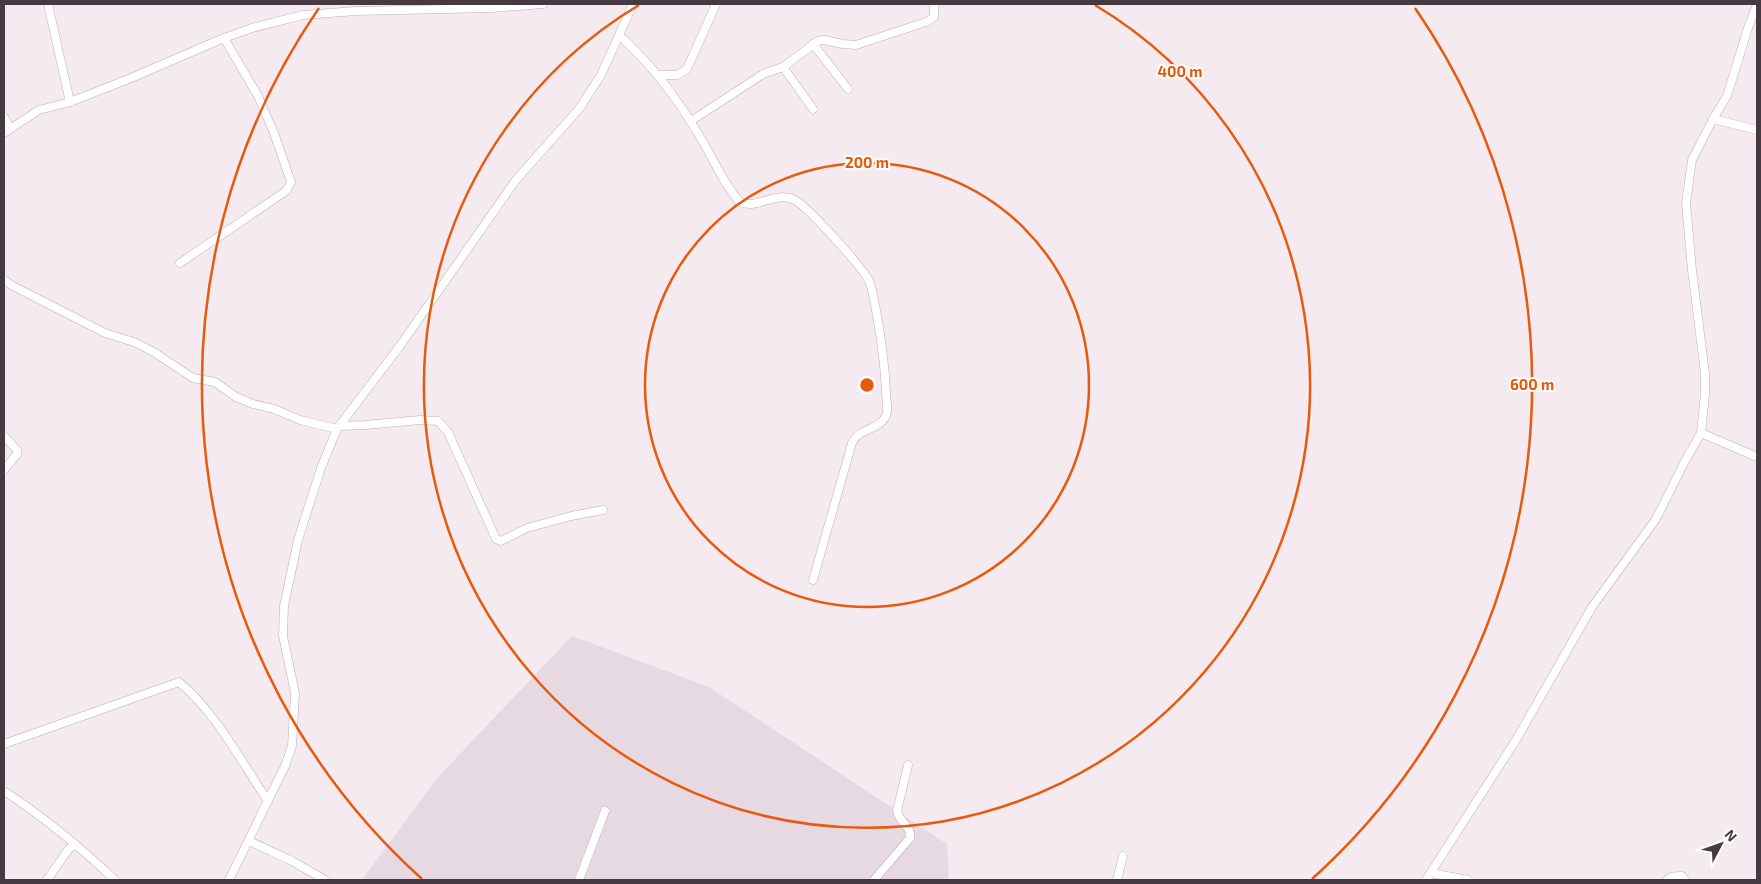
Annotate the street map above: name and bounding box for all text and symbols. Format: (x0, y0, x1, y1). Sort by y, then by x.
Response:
text: 400 m (1158, 62, 1202, 80)
text: 200 m (845, 153, 889, 171)
text: 600 m (1510, 375, 1554, 393)
centre of rings (858, 376, 876, 394)
north arrow (1696, 819, 1746, 869)
text: N (1721, 826, 1741, 845)

